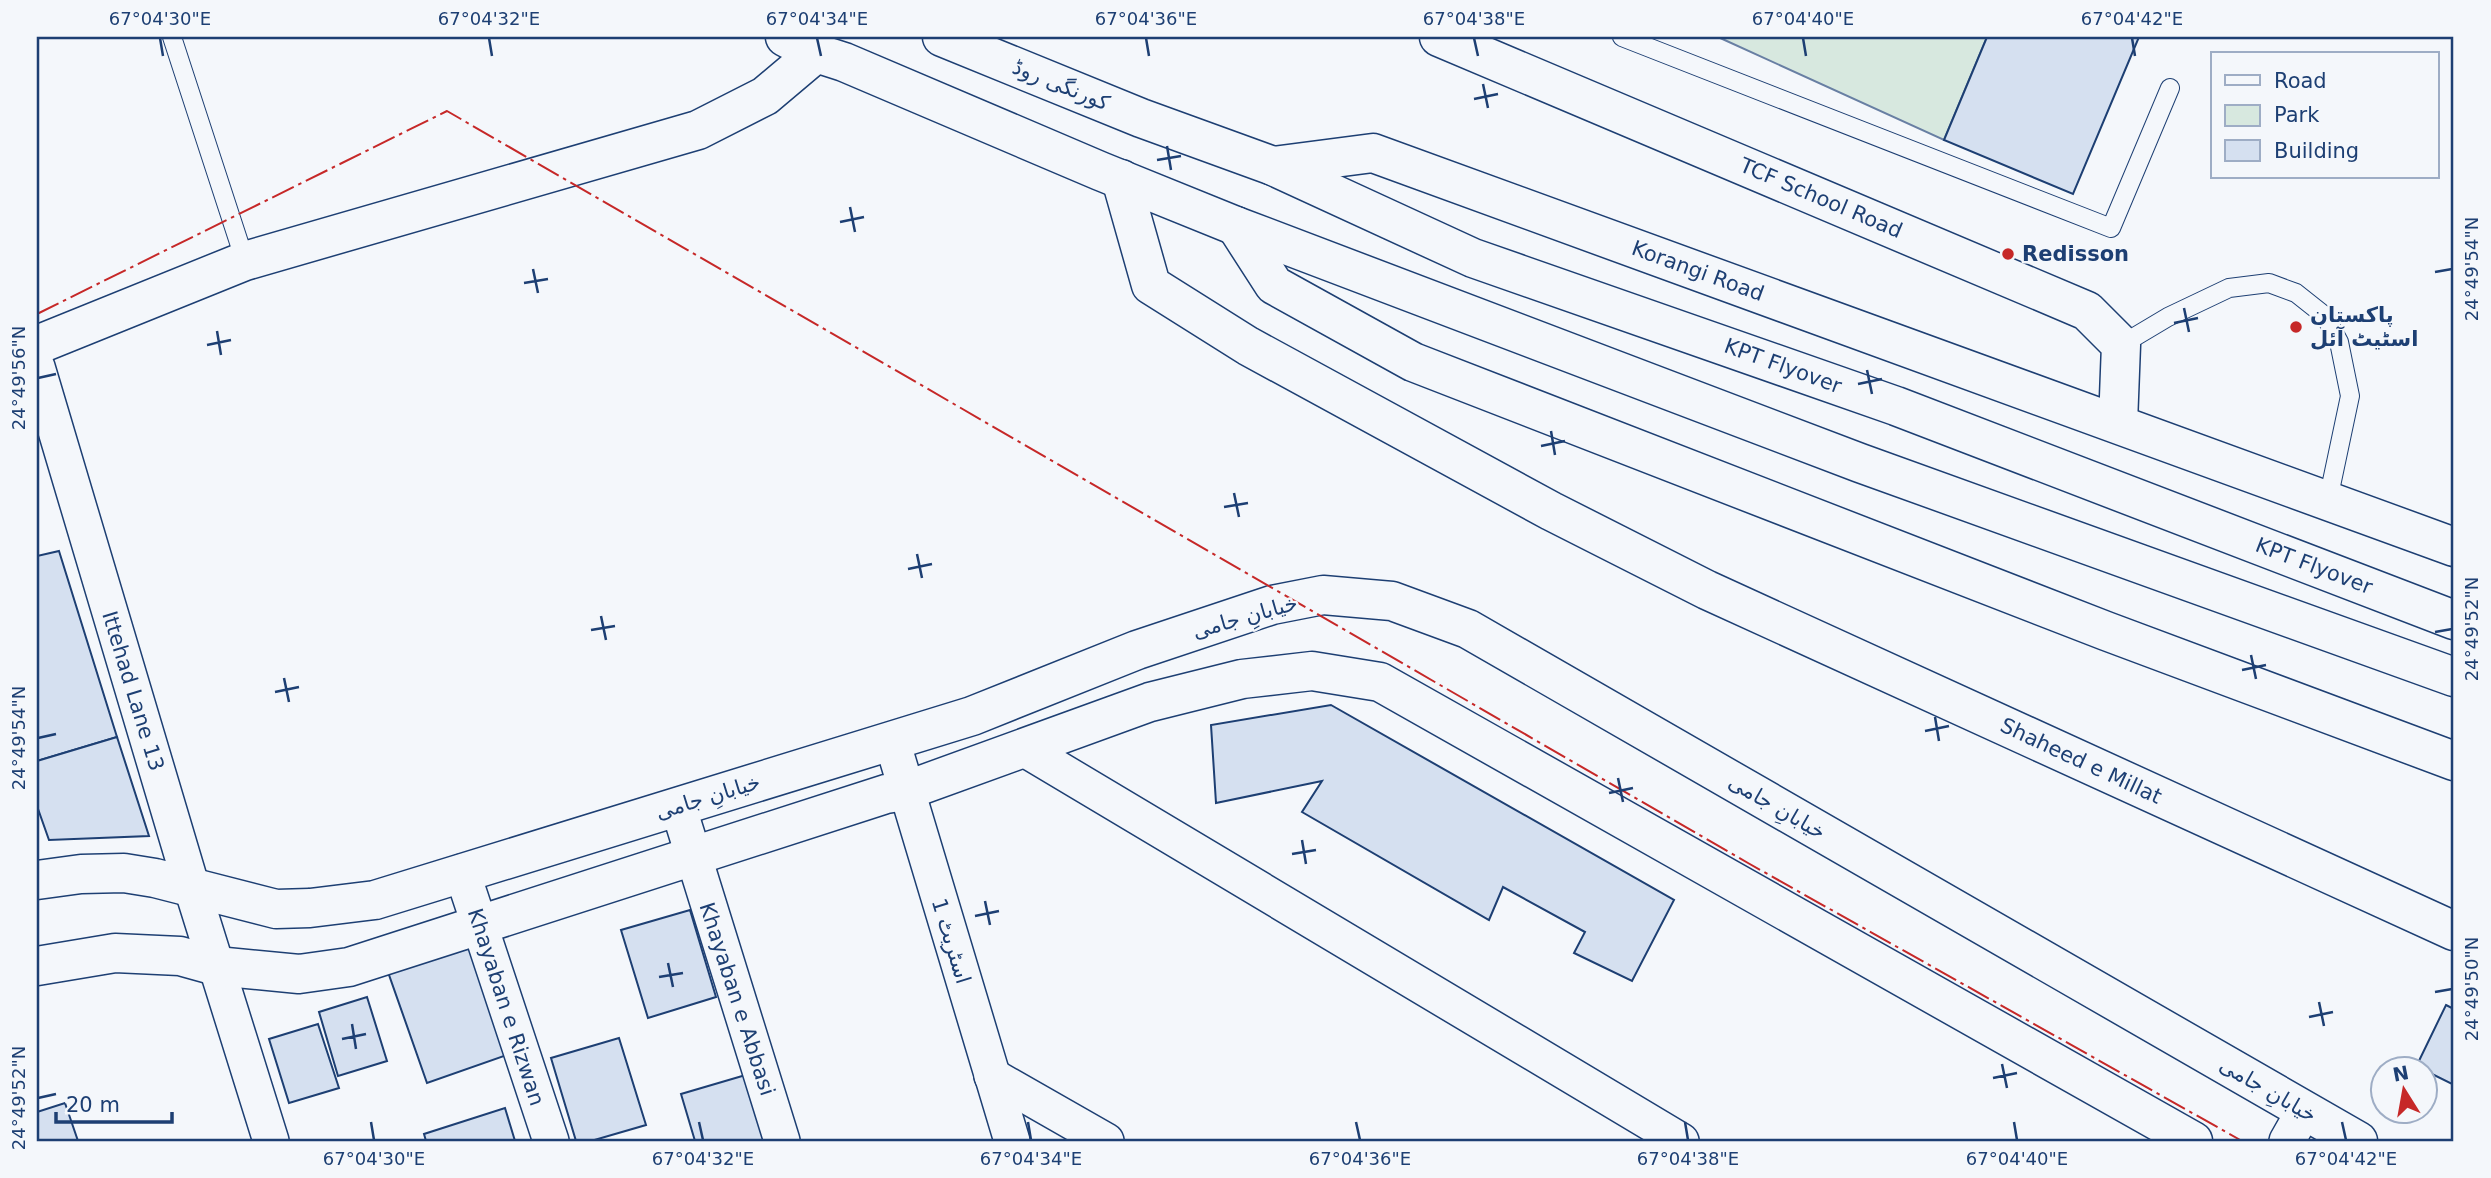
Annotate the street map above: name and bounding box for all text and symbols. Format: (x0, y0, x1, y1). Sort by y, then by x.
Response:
text: 67°04'30"E (109, 8, 211, 29)
text: 67°04'32"E (438, 8, 540, 29)
text: 67°04'34"E (766, 8, 868, 29)
text: 67°04'36"E (1095, 8, 1197, 29)
text: 67°04'38"E (1423, 8, 1525, 29)
text: 67°04'40"E (1752, 8, 1854, 29)
text: 67°04'42"E (2081, 8, 2183, 29)
legend (2211, 52, 2438, 178)
street label: کورنگی روڈ (1009, 55, 1113, 115)
text: Road (2274, 69, 2327, 93)
text: Park (2274, 103, 2320, 127)
text: Building (2274, 139, 2359, 163)
street label: TCF School Road (1735, 153, 1906, 243)
text: 24°49'54"N (2461, 217, 2482, 321)
street label: Korangi Road (1629, 236, 1767, 306)
place label: Redisson (2022, 242, 2129, 266)
marker: Redisson (2000, 246, 2016, 262)
place label: پاکستان اسٹیٹ آئل (2310, 303, 2418, 351)
marker: پاکستان اسٹیٹ آئل (2288, 319, 2304, 335)
text: 24°49'56"N (8, 326, 29, 430)
street label: KPT Flyover (1721, 334, 1845, 398)
street label: KPT Flyover (2252, 533, 2376, 599)
text: 24°49'52"N (2461, 577, 2482, 681)
street label: خیابانِ جامی (1190, 591, 1301, 646)
street label: Ittehad Lane 13 (97, 608, 169, 774)
text: 24°49'54"N (8, 686, 29, 790)
street label: Shaheed e Millat (1997, 713, 2165, 809)
street label: خیابانِ جامی (653, 770, 764, 827)
street label: خیابانِ جامی (1723, 770, 1830, 847)
street label: اسٹریٹ 1 (927, 895, 975, 987)
street label: Khayaban e Abbasi (694, 899, 780, 1099)
street label: Khayaban e Rizwan (463, 905, 549, 1109)
text: 24°49'50"N (2461, 937, 2482, 1041)
text: 24°49'52"N (8, 1046, 29, 1150)
street label: خیابانِ جامی (2214, 1053, 2321, 1130)
north arrow (2368, 1056, 2438, 1126)
text: N (2391, 1061, 2411, 1086)
scale bar (56, 1080, 172, 1124)
text: 20 m (66, 1093, 120, 1117)
text: 67°04'30"E (323, 1148, 425, 1169)
text: 67°04'32"E (652, 1148, 754, 1169)
text: 67°04'34"E (980, 1148, 1082, 1169)
text: 67°04'36"E (1309, 1148, 1411, 1169)
text: 67°04'38"E (1637, 1148, 1739, 1169)
text: 67°04'40"E (1966, 1148, 2068, 1169)
text: 67°04'42"E (2295, 1148, 2397, 1169)

